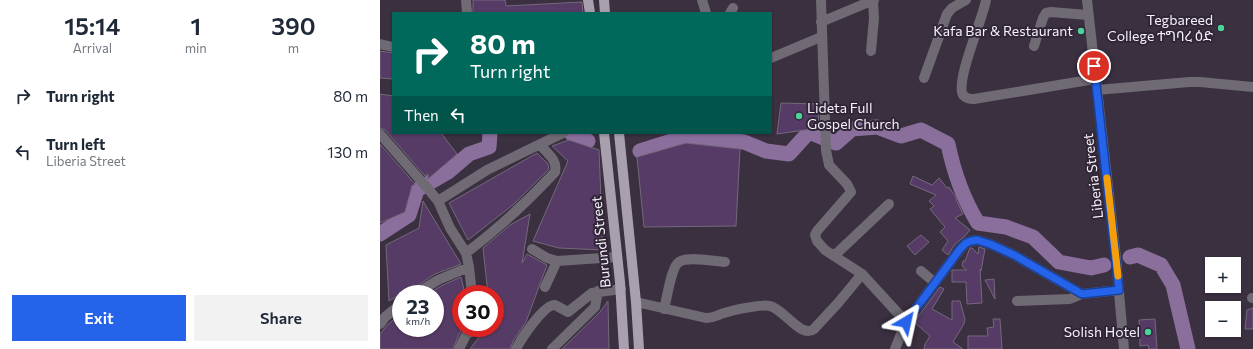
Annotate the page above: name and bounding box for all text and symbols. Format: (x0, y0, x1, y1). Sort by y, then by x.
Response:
text: 15:14 (64, 11, 120, 40)
text: 1 (190, 11, 201, 40)
text: 390 (271, 11, 316, 40)
place label: Tegbareed College ተግባረ ዕድ (1107, 11, 1213, 44)
place label: Kafa Bar & Restaurant (933, 22, 1073, 39)
marker: Tegbareed College ተግባረ ዕድ (1216, 23, 1226, 33)
text: 80 m (470, 26, 536, 60)
marker: Kafa Bar & Restaurant (1076, 26, 1086, 36)
icon: right (404, 28, 456, 80)
text: Arrival (73, 40, 112, 56)
text: min (185, 40, 207, 56)
text: m (288, 40, 299, 56)
pin (1077, 49, 1111, 83)
icon: arrive (1083, 55, 1105, 77)
text: Turn right (470, 60, 550, 82)
icon: right (12, 85, 34, 107)
text: Turn right (46, 87, 115, 105)
text: 80 m (333, 87, 368, 105)
place label: Lideta Full Gospel Church (807, 99, 900, 132)
icon: left (447, 104, 469, 126)
text: Then (404, 106, 439, 124)
marker: Lideta Full Gospel Church (794, 111, 804, 121)
street label: Liberia Street (1079, 132, 1106, 220)
text: Turn left (46, 135, 105, 153)
icon: left (12, 141, 34, 163)
text: 130 m (327, 143, 368, 161)
text: Liberia Street (46, 153, 126, 169)
street label: Burundi Street (587, 195, 614, 289)
map controls (1205, 257, 1241, 337)
button: + (1205, 257, 1241, 293)
speed limit sign: 30 (452, 285, 504, 337)
text: 23 (406, 294, 430, 318)
button: Exit (12, 295, 186, 341)
button: Share (194, 295, 368, 341)
position arrow (885, 301, 927, 343)
button: − (1205, 301, 1241, 337)
text: km/h (406, 315, 430, 327)
place label: Solish Hotel (1064, 323, 1140, 340)
marker: Solish Hotel (1143, 327, 1153, 337)

